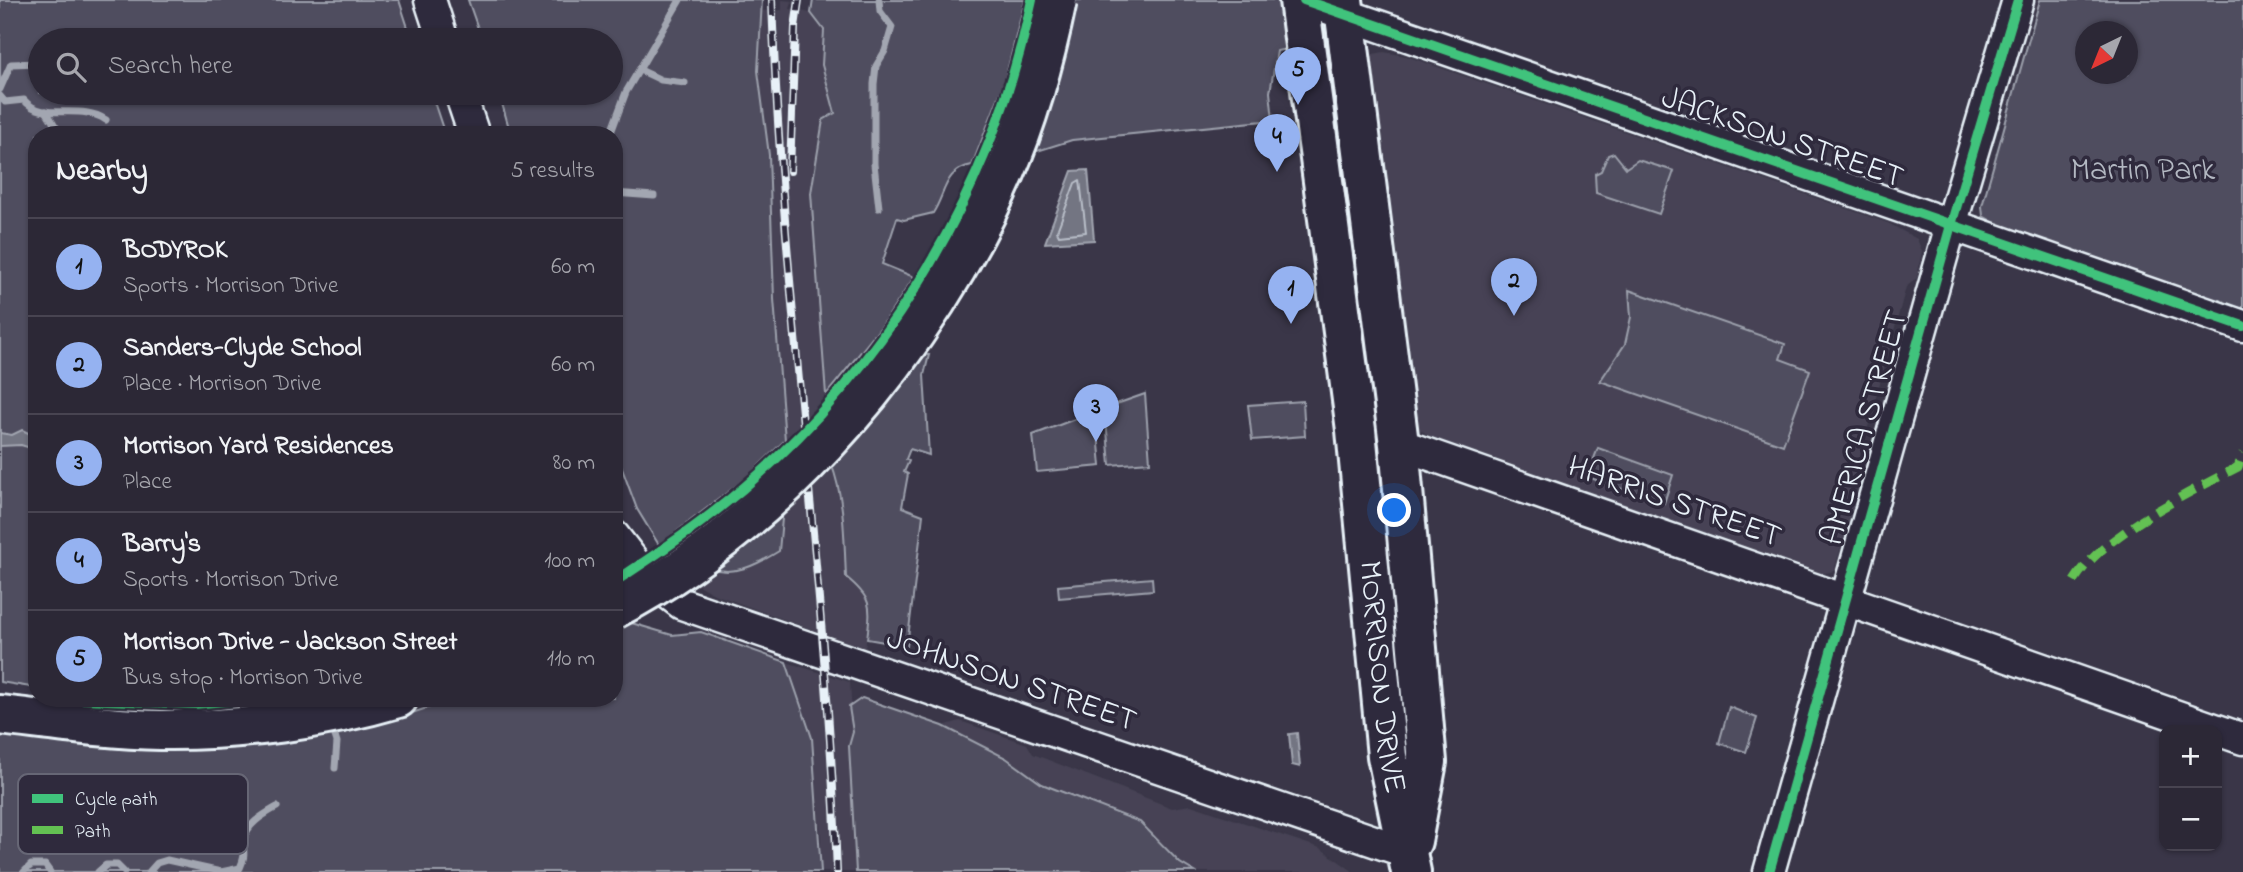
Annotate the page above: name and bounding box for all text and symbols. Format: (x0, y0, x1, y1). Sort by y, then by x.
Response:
north arrow (2075, 21, 2138, 84)
search box (28, 28, 623, 105)
pin: 5 (1275, 47, 1321, 105)
icon: search (52, 48, 90, 86)
text: Search here (108, 48, 233, 86)
street label: JACKSON STREET (1655, 76, 1909, 202)
pin: 4 (1254, 114, 1300, 172)
park label: Martin Park (2071, 148, 2216, 195)
text: Nearby (56, 150, 148, 194)
text: 5 results (511, 155, 595, 188)
text: BODYROK (123, 232, 227, 270)
text: 1 (75, 251, 83, 284)
text: 60 m (551, 251, 595, 284)
pin: 2 (1491, 258, 1537, 316)
pin: 1 (1268, 266, 1314, 324)
text: Sports · Morrison Drive (123, 270, 338, 303)
street label: AMERICA STREET (1810, 305, 1922, 551)
text: Sanders-Clyde School (123, 330, 362, 368)
text: 2 (73, 349, 85, 382)
text: 60 m (551, 349, 595, 382)
text: Place · Morrison Drive (123, 368, 321, 401)
pin: 3 (1073, 384, 1119, 442)
text: Morrison Yard Residences (123, 428, 394, 466)
street label: HARRIS STREET (1561, 444, 1787, 562)
text: 3 (74, 447, 84, 480)
text: 80 m (553, 447, 595, 480)
text: Place (123, 466, 172, 499)
your location (1377, 493, 1411, 527)
text: Barry's (123, 526, 201, 564)
text: 4 (74, 545, 84, 578)
text: 100 m (544, 545, 595, 578)
street label: MORRISON DRIVE (1345, 558, 1418, 798)
text: Sports · Morrison Drive (123, 564, 338, 597)
street label: JOHNSON STREET (880, 616, 1142, 746)
text: Morrison Drive - Jackson Street (123, 624, 457, 662)
text: 5 (72, 643, 86, 676)
text: 110 m (547, 643, 595, 676)
text: Bus stop · Morrison Drive (123, 662, 362, 695)
map controls (2159, 725, 2222, 851)
button: + (2159, 725, 2222, 788)
legend (18, 774, 248, 854)
text: Cycle path (75, 787, 157, 815)
button: − (2159, 788, 2222, 851)
text: Path (75, 819, 111, 846)

